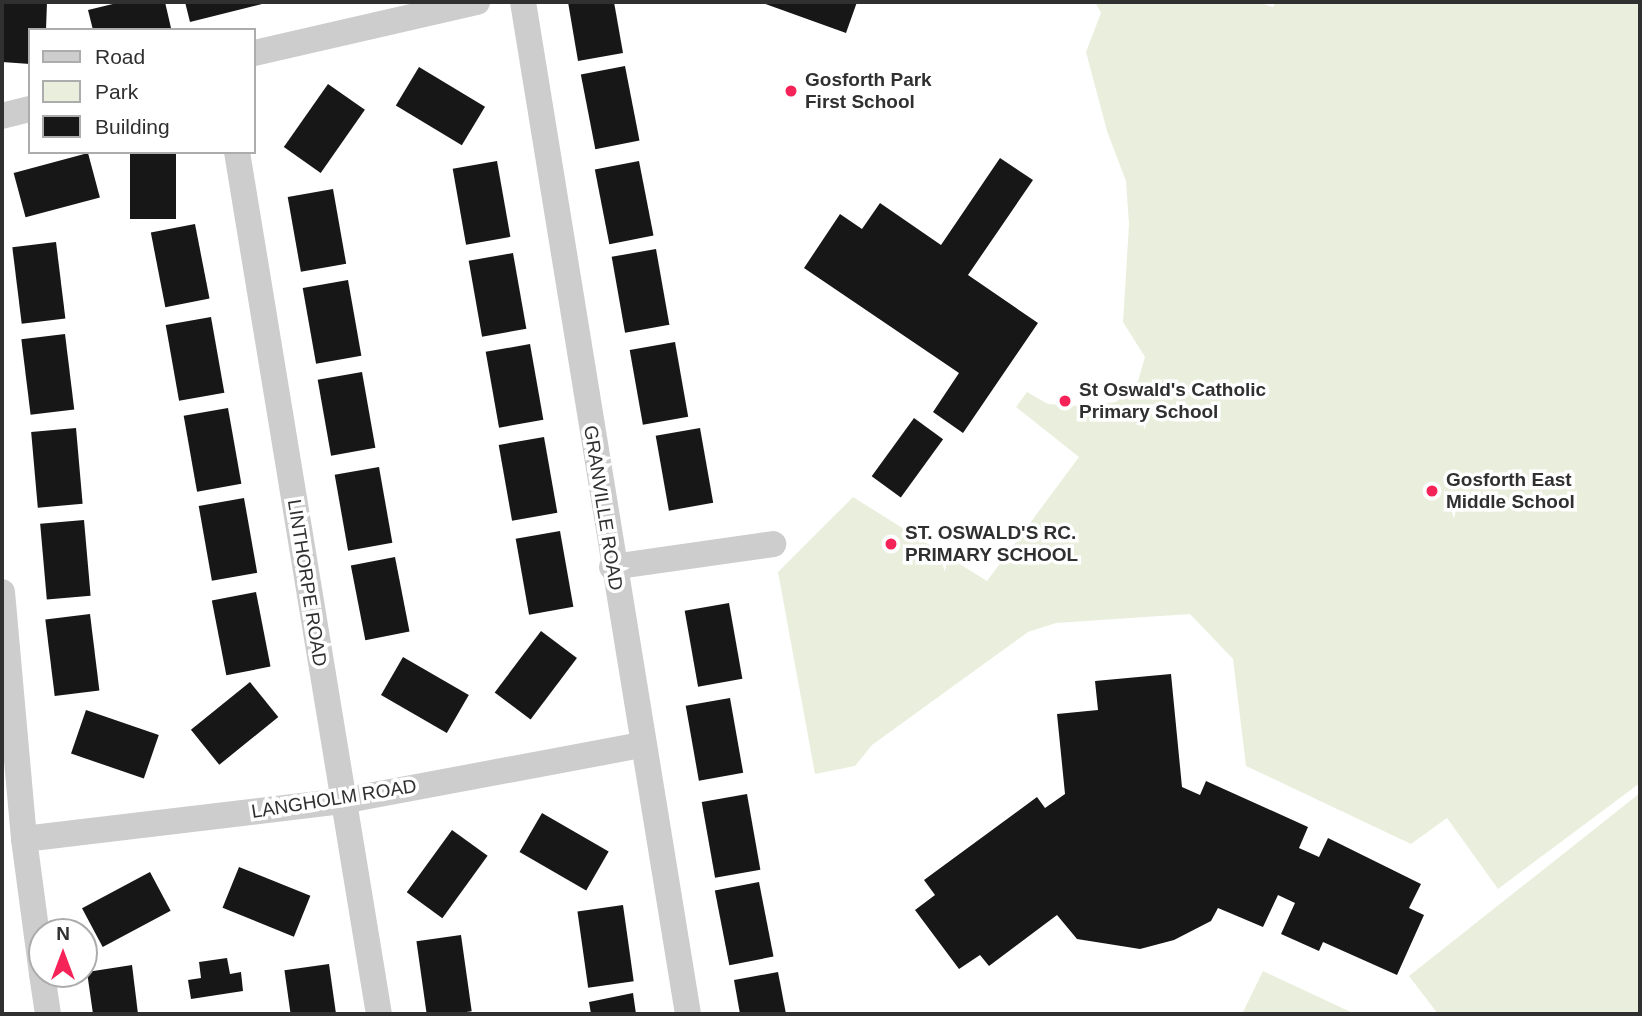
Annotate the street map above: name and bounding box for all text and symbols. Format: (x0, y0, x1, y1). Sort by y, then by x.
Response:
legend (28, 28, 256, 154)
text: Road (95, 45, 145, 68)
place label: Gosforth Park First School (805, 69, 932, 113)
text: Park (95, 80, 138, 103)
marker: Gosforth Park First School (783, 83, 799, 99)
text: Building (95, 115, 170, 138)
place label: St Oswald's Catholic Primary School (1079, 379, 1266, 423)
marker: St Oswald's Catholic Primary School (1057, 393, 1073, 409)
street label: GRANVILLE ROAD (579, 424, 627, 592)
place label: Gosforth East Middle School (1446, 469, 1575, 513)
marker: Gosforth East Middle School (1424, 483, 1440, 499)
street label: LINTHORPE ROAD (283, 498, 331, 668)
place label: ST. OSWALD'S RC. PRIMARY SCHOOL (905, 522, 1078, 566)
marker: ST. OSWALD'S RC. PRIMARY SCHOOL (883, 536, 899, 552)
street label: LANGHOLM ROAD (250, 775, 418, 823)
north arrow (28, 918, 98, 988)
text: N (56, 923, 70, 944)

